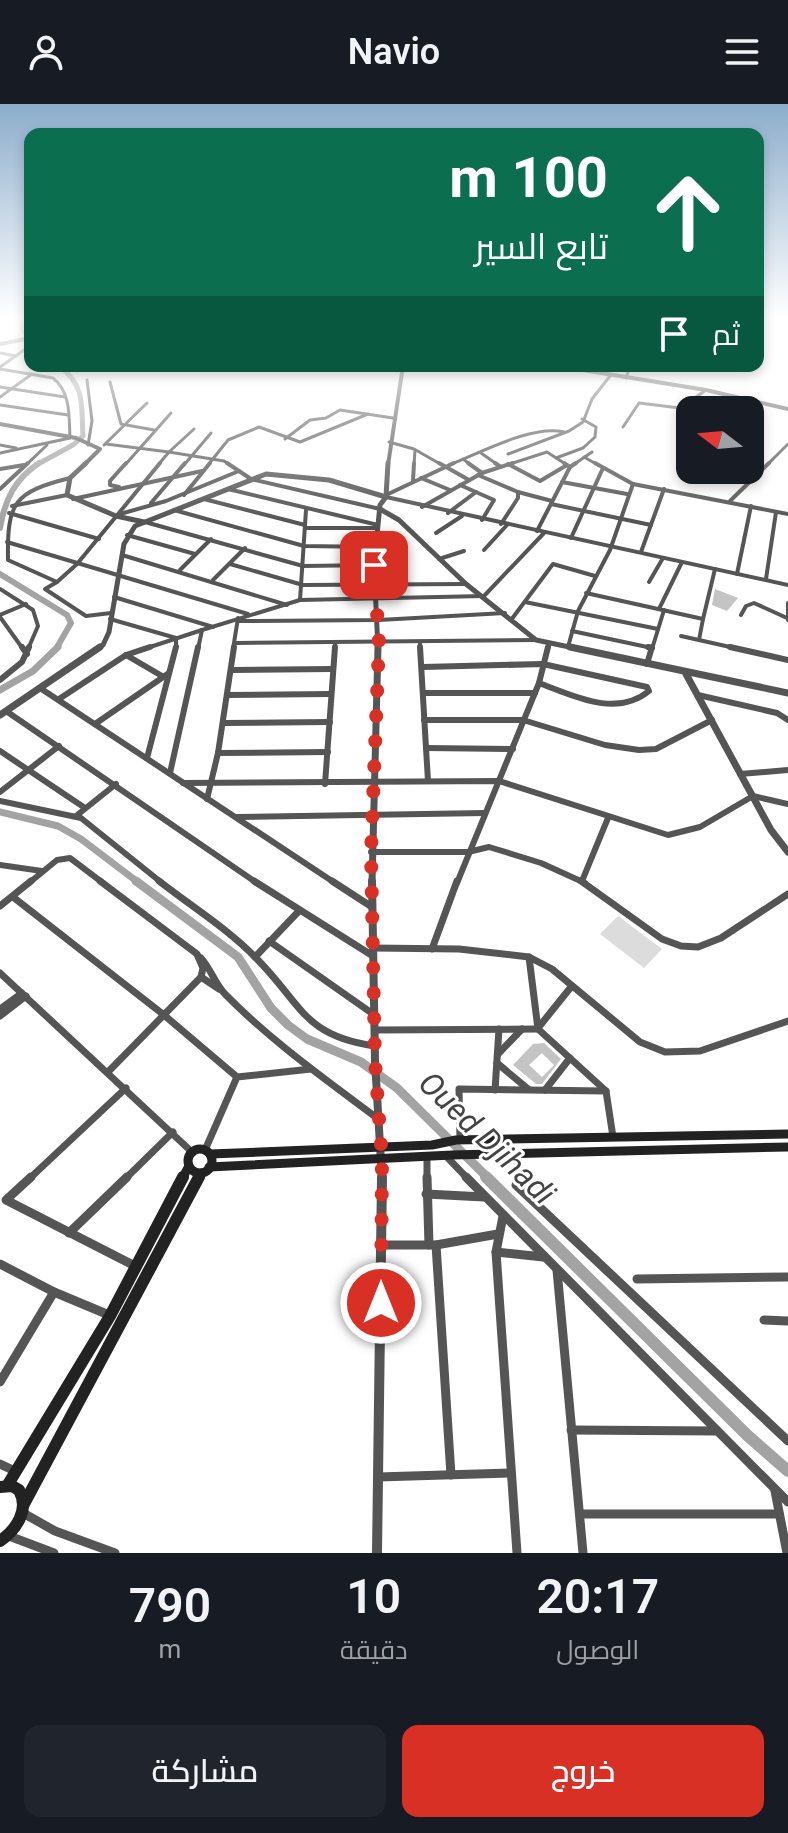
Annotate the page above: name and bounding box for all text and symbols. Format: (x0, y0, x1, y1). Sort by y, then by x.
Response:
icon: person (24, 30, 68, 74)
icon: menu (720, 30, 764, 74)
text: Navio (348, 31, 440, 73)
text: 100 m (449, 145, 608, 211)
icon: ahead (636, 160, 740, 264)
text: تابع السير (475, 226, 608, 268)
icon: arrive (652, 312, 696, 356)
text: ثم (712, 317, 740, 352)
north arrow (676, 396, 764, 484)
map controls (676, 396, 764, 484)
pin (340, 531, 408, 599)
icon: arrive (352, 543, 396, 587)
water label: Oued Djihadi (411, 1064, 563, 1213)
position arrow (339, 1261, 423, 1345)
text: 10 (346, 1568, 401, 1625)
text: 20:17 (536, 1568, 659, 1625)
text: 790 (129, 1577, 211, 1634)
text: m (159, 1634, 181, 1664)
text: دقيقة (340, 1635, 408, 1665)
text: الوصول (556, 1635, 639, 1665)
button: مشاركة (24, 1725, 386, 1817)
button: خروج (402, 1725, 764, 1817)

